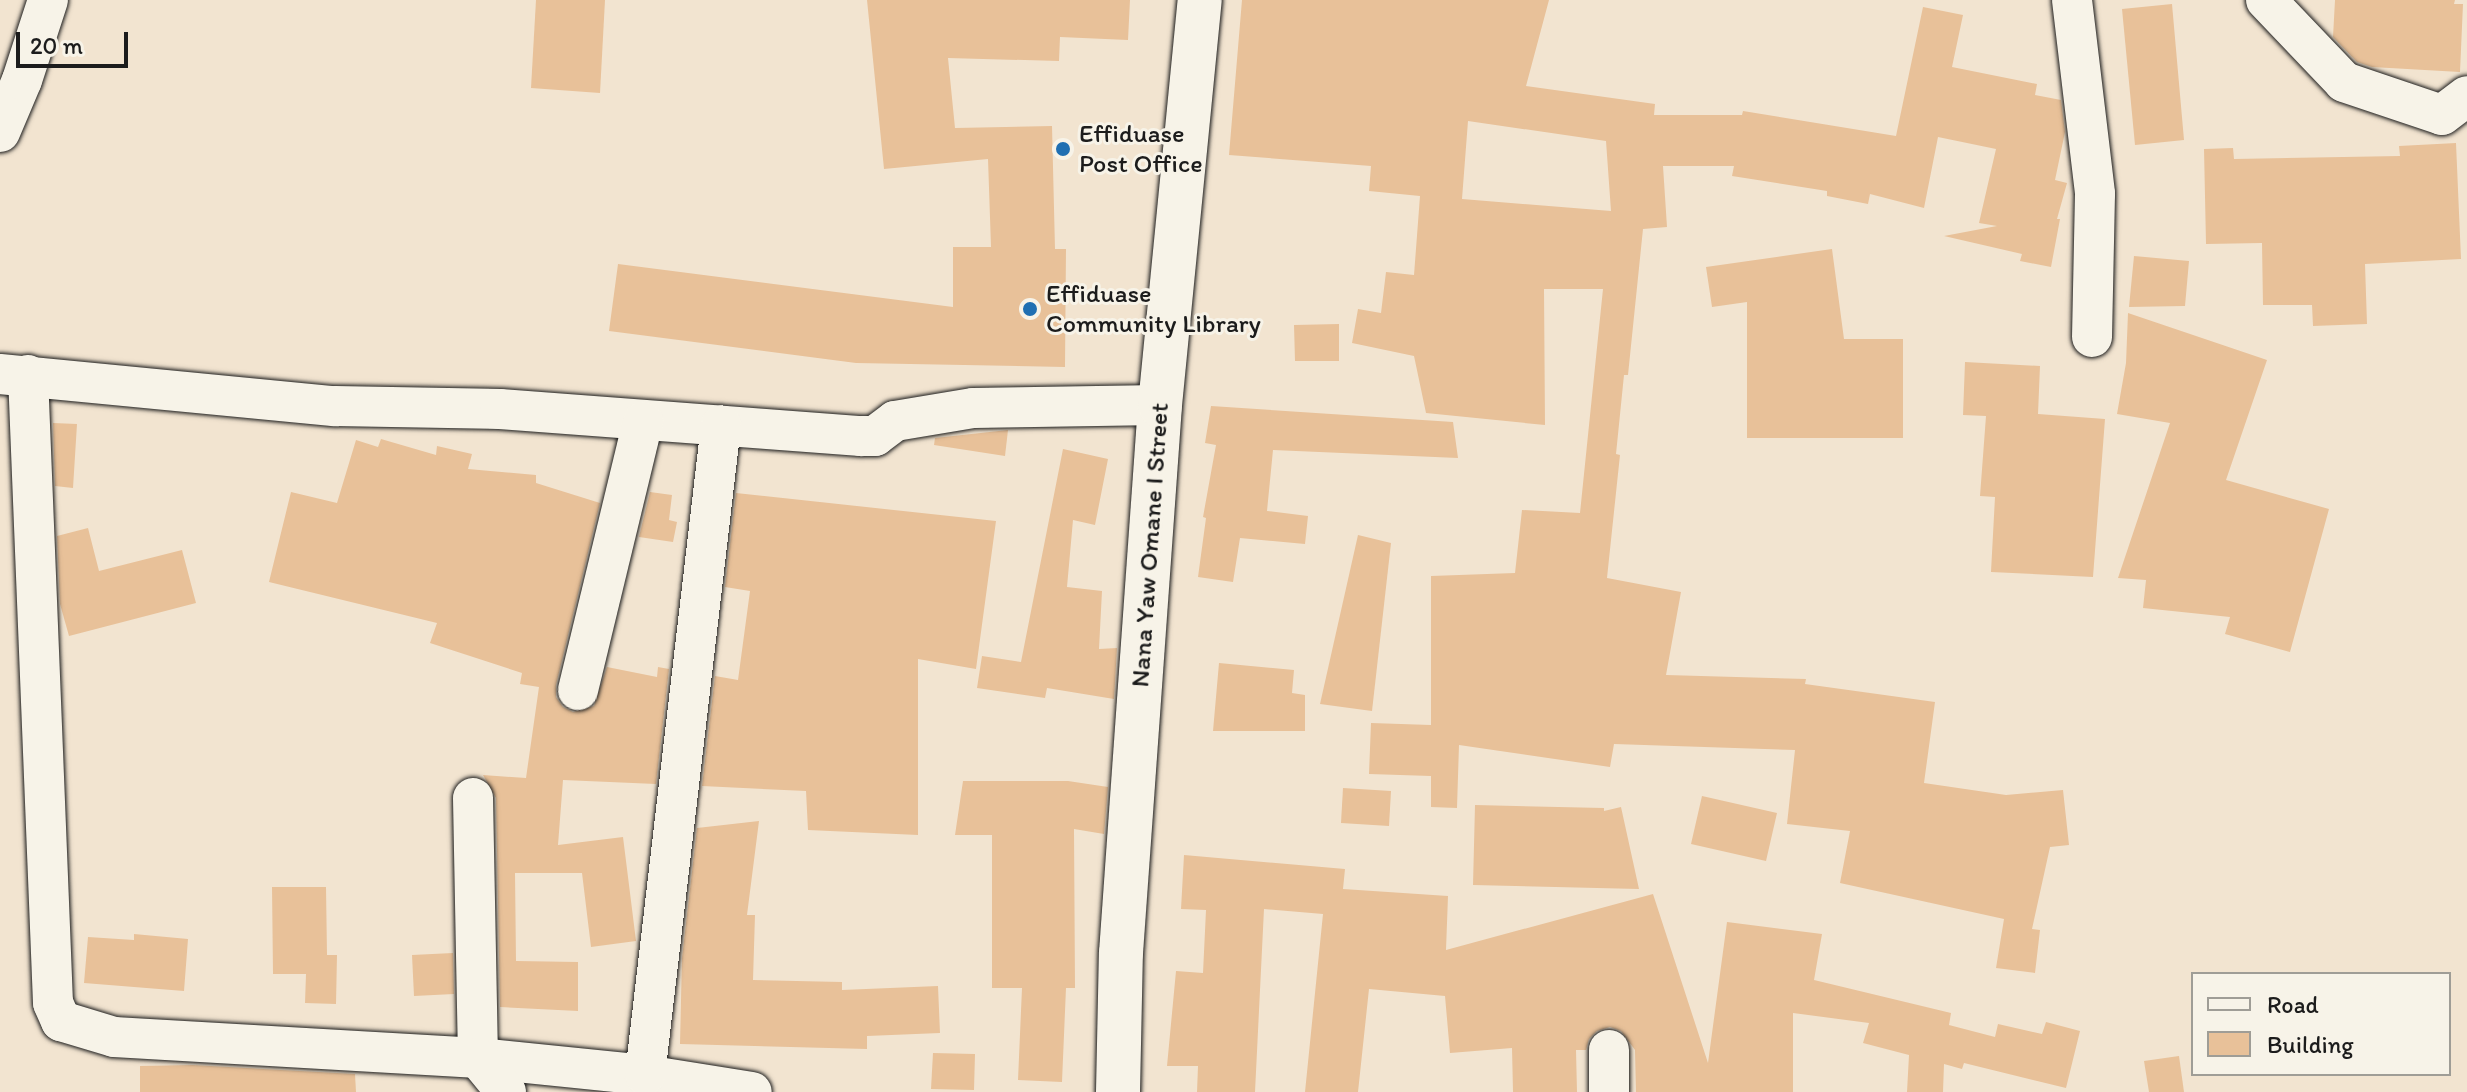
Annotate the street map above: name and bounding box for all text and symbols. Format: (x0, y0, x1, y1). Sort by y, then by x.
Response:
scale bar (20, 16, 132, 66)
text: 20 m (30, 31, 83, 60)
place label: Effiduase Post Office (1079, 118, 1203, 180)
marker: Effiduase Post Office (1054, 140, 1072, 158)
place label: Effiduase Community Library (1046, 278, 1261, 340)
marker: Effiduase Community Library (1021, 300, 1039, 318)
street label: Nana Yaw Omane I Street (1124, 402, 1176, 688)
legend (2191, 972, 2451, 1076)
text: Road (2267, 990, 2319, 1019)
text: Building (2267, 1030, 2354, 1059)

